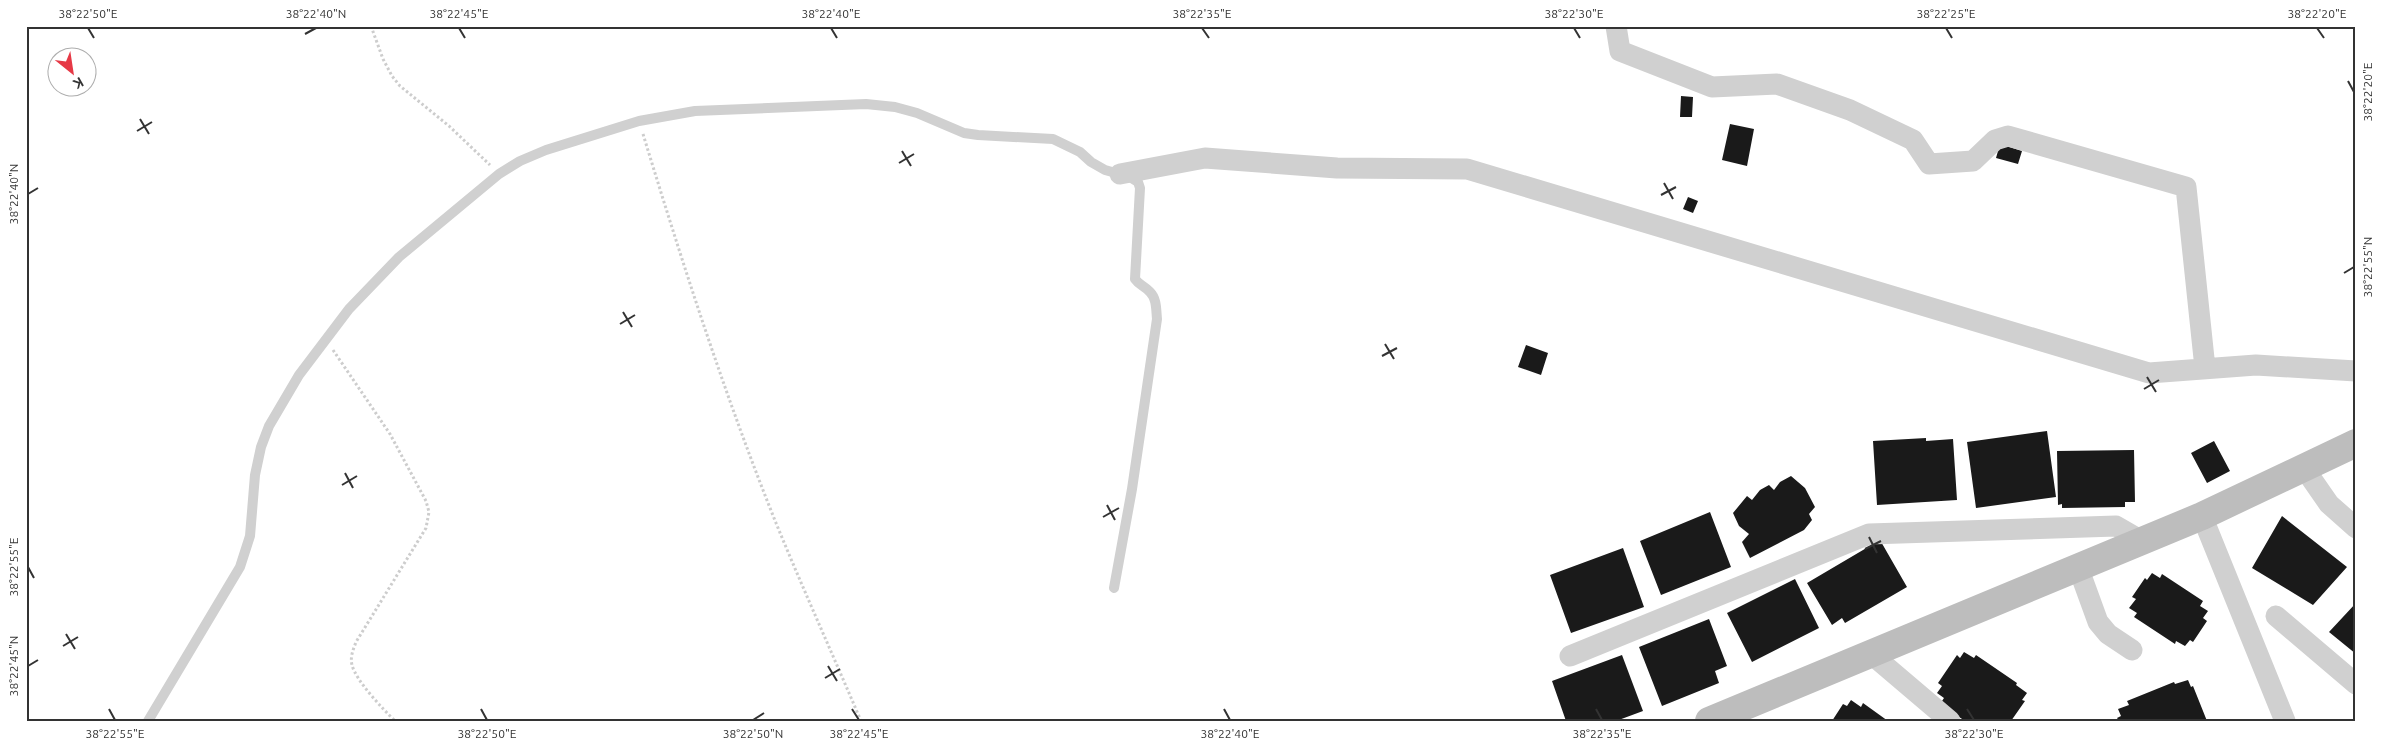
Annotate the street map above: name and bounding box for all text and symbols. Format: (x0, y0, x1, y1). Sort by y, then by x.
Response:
text: 38°22'50"E (59, 7, 118, 20)
text: 38°22'40"N (286, 7, 346, 20)
text: 38°22'45"E (430, 7, 489, 20)
text: 38°22'40"E (802, 7, 861, 20)
text: 38°22'35"E (1173, 7, 1232, 20)
text: 38°22'30"E (1545, 7, 1604, 20)
text: 38°22'25"E (1917, 7, 1976, 20)
text: 38°22'20"E (2288, 7, 2347, 20)
north arrow (48, 48, 98, 98)
text: 38°22'20"E (2361, 62, 2374, 121)
text: K (70, 74, 87, 93)
text: 38°22'40"N (7, 164, 20, 224)
text: 38°22'55"N (2361, 237, 2374, 297)
text: 38°22'55"E (7, 537, 20, 596)
text: 38°22'45"N (7, 636, 20, 696)
text: 38°22'55"E (86, 727, 145, 740)
text: 38°22'50"E (458, 727, 517, 740)
text: 38°22'50"N (723, 727, 783, 740)
text: 38°22'45"E (830, 727, 889, 740)
text: 38°22'40"E (1201, 727, 1260, 740)
text: 38°22'35"E (1573, 727, 1632, 740)
text: 38°22'30"E (1945, 727, 2004, 740)

